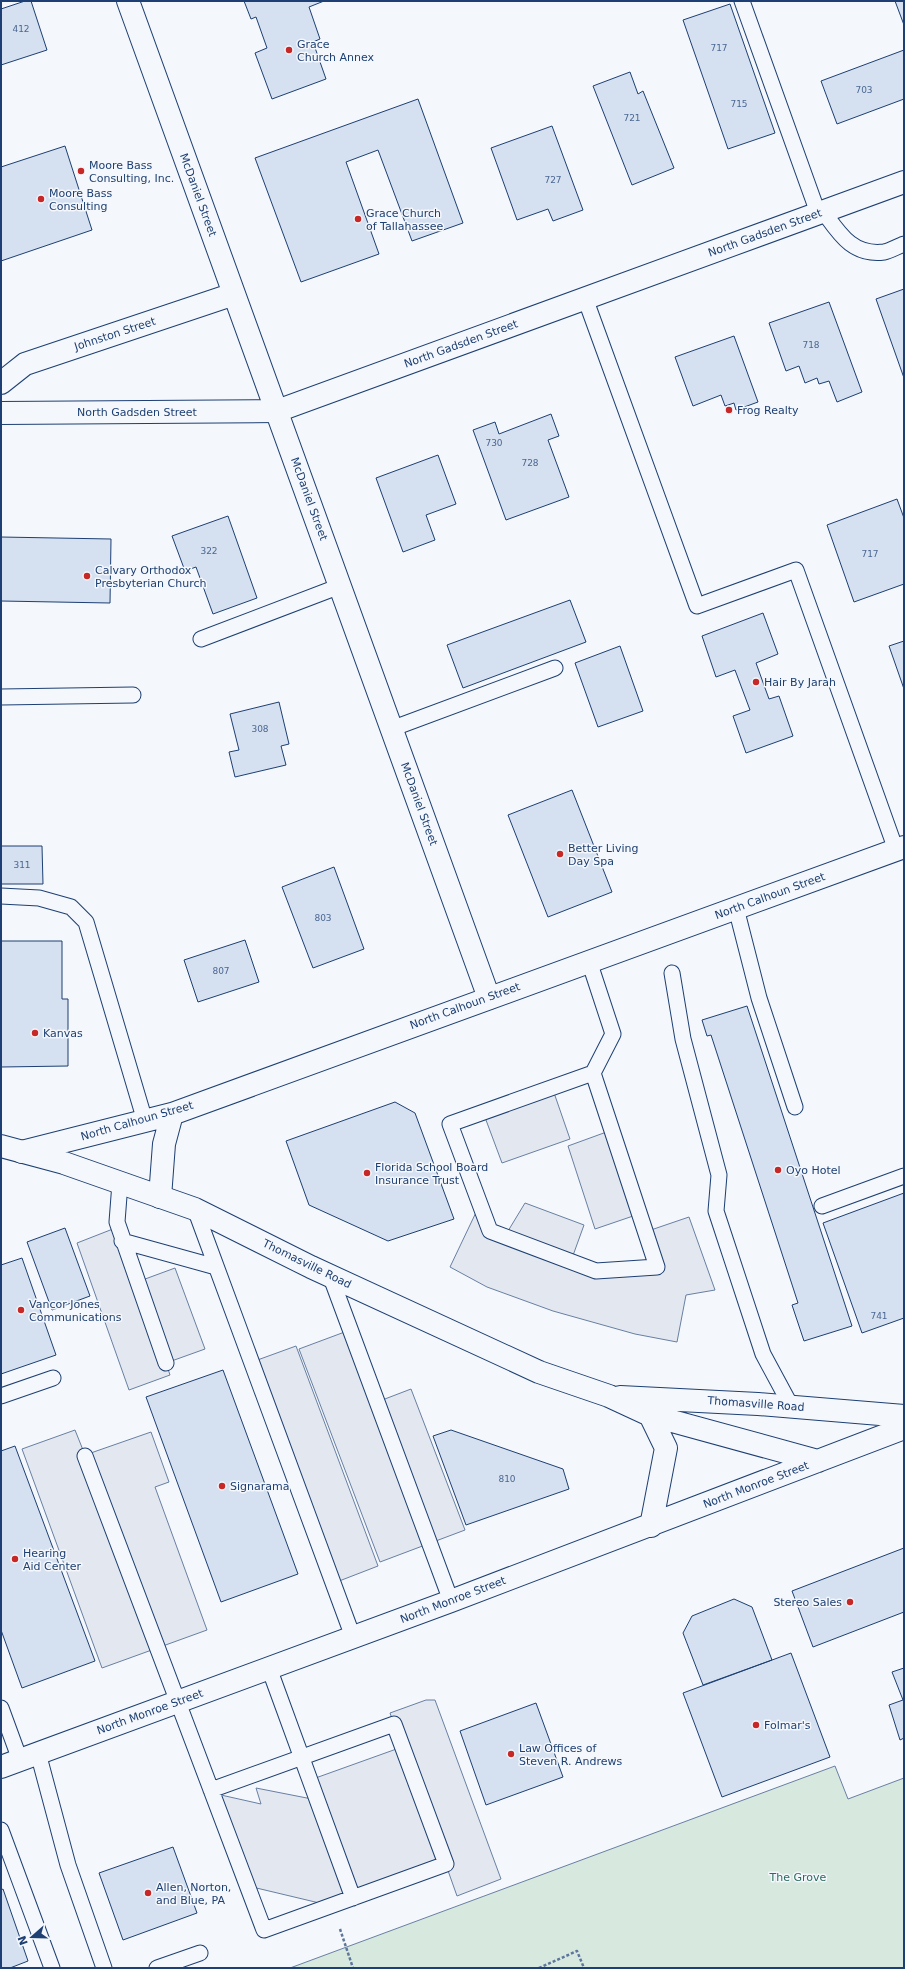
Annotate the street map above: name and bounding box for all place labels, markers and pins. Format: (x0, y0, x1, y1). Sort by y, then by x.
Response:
place label: Grace Church Annex (297, 38, 374, 64)
marker: Grace Church Annex (284, 45, 294, 55)
place label: Moore Bass Consulting, Inc. (89, 159, 174, 185)
marker: Moore Bass Consulting, Inc. (76, 166, 86, 176)
place label: Moore Bass Consulting (49, 187, 113, 213)
marker: Moore Bass Consulting (36, 194, 46, 204)
place label: Grace Church of Tallahassee (366, 207, 444, 233)
marker: Grace Church of Tallahassee (353, 214, 363, 224)
place label: Frog Realty (737, 404, 799, 417)
marker: Frog Realty (724, 405, 734, 415)
place label: Calvary Orthodox Presbyterian Church (95, 564, 207, 590)
marker: Calvary Orthodox Presbyterian Church (82, 571, 92, 581)
place label: Hair By Jarah (764, 676, 836, 689)
marker: Hair By Jarah (751, 677, 761, 687)
place label: Better Living Day Spa (568, 842, 638, 868)
marker: Better Living Day Spa (555, 849, 565, 859)
place label: Kanvas (43, 1027, 83, 1040)
marker: Kanvas (30, 1028, 40, 1038)
place label: Florida School Board Insurance Trust (375, 1161, 488, 1187)
place label: Oyo Hotel (786, 1164, 841, 1177)
marker: Oyo Hotel (773, 1165, 783, 1175)
marker: Florida School Board Insurance Trust (362, 1168, 372, 1178)
place label: Vancor Jones Communications (29, 1298, 122, 1324)
marker: Vancor Jones Communications (16, 1305, 26, 1315)
place label: Signarama (230, 1480, 289, 1493)
marker: Signarama (217, 1481, 227, 1491)
place label: Hearing Aid Center (23, 1547, 82, 1573)
marker: Hearing Aid Center (10, 1554, 20, 1564)
place label: Stereo Sales (773, 1596, 842, 1609)
marker: Stereo Sales (845, 1597, 855, 1607)
place label: Folmar's (764, 1719, 811, 1732)
marker: Folmar's (751, 1720, 761, 1730)
place label: Law Offices of Steven R. Andrews (519, 1742, 623, 1768)
marker: Law Offices of Steven R. Andrews (506, 1749, 516, 1759)
place label: Allen, Norton, and Blue, PA (156, 1881, 231, 1907)
marker: Allen, Norton, and Blue, PA (143, 1888, 153, 1898)

